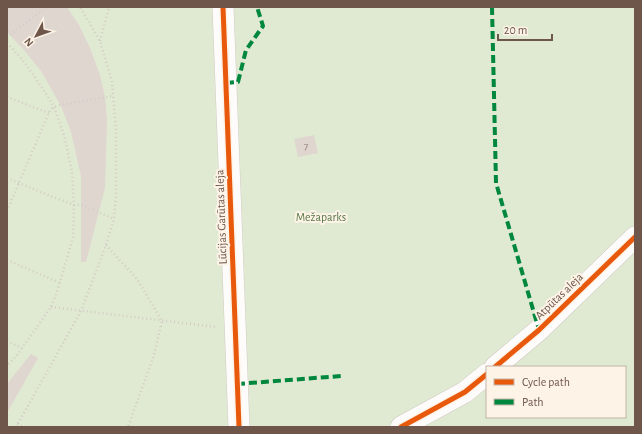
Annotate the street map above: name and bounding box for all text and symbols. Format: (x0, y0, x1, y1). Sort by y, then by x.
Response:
north arrow (16, 16, 56, 56)
scale bar (498, 16, 552, 42)
text: 20 m (504, 24, 527, 36)
text: N (22, 36, 35, 49)
house number: 7 (304, 142, 308, 152)
street label: Lūcijas Garūtas aleja (213, 169, 230, 265)
park label: Mežaparks (296, 211, 346, 223)
street label: Atpūtas aleja (533, 270, 586, 322)
legend (486, 366, 626, 418)
text: Cycle path (522, 376, 570, 389)
text: Path (522, 396, 544, 408)

